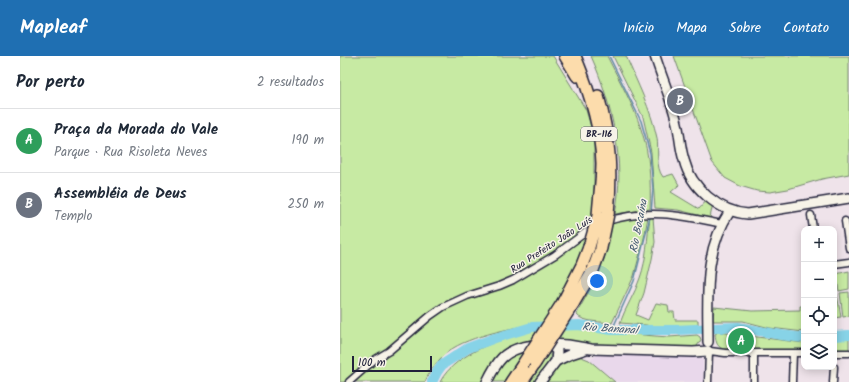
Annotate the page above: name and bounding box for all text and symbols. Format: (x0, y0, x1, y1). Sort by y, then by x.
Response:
text: Mapleaf (20, 13, 87, 43)
text: Início (623, 17, 654, 39)
text: Mapa (676, 17, 707, 39)
text: Sobre (729, 17, 761, 39)
text: Contato (783, 17, 829, 39)
text: Por perto (16, 69, 85, 96)
text: 2 resultados (257, 72, 324, 93)
pin: B (667, 86, 693, 116)
text: Praça da Morada do Vale (54, 118, 218, 142)
road number: BR-116 (581, 127, 617, 141)
text: A (25, 130, 33, 151)
text: 190 m (292, 130, 324, 151)
text: Parque · Rua Risoleta Neves (54, 142, 207, 163)
text: Assembléia de Deus (54, 182, 186, 206)
text: B (25, 194, 33, 215)
text: 250 m (287, 194, 324, 215)
water label: Rio Bocaína (625, 197, 653, 254)
text: Templo (54, 206, 92, 227)
street label: Rua Prefeito João Luís (507, 212, 596, 277)
map controls (801, 226, 837, 370)
button: + (801, 226, 837, 262)
button: − (801, 262, 837, 298)
your location (587, 271, 607, 291)
button: locate (801, 298, 837, 334)
water label: Rio Bananal (582, 318, 640, 340)
pin: A (728, 326, 754, 356)
button: layers (801, 334, 837, 370)
scale bar (352, 354, 432, 373)
text: 100 m (358, 354, 386, 372)

